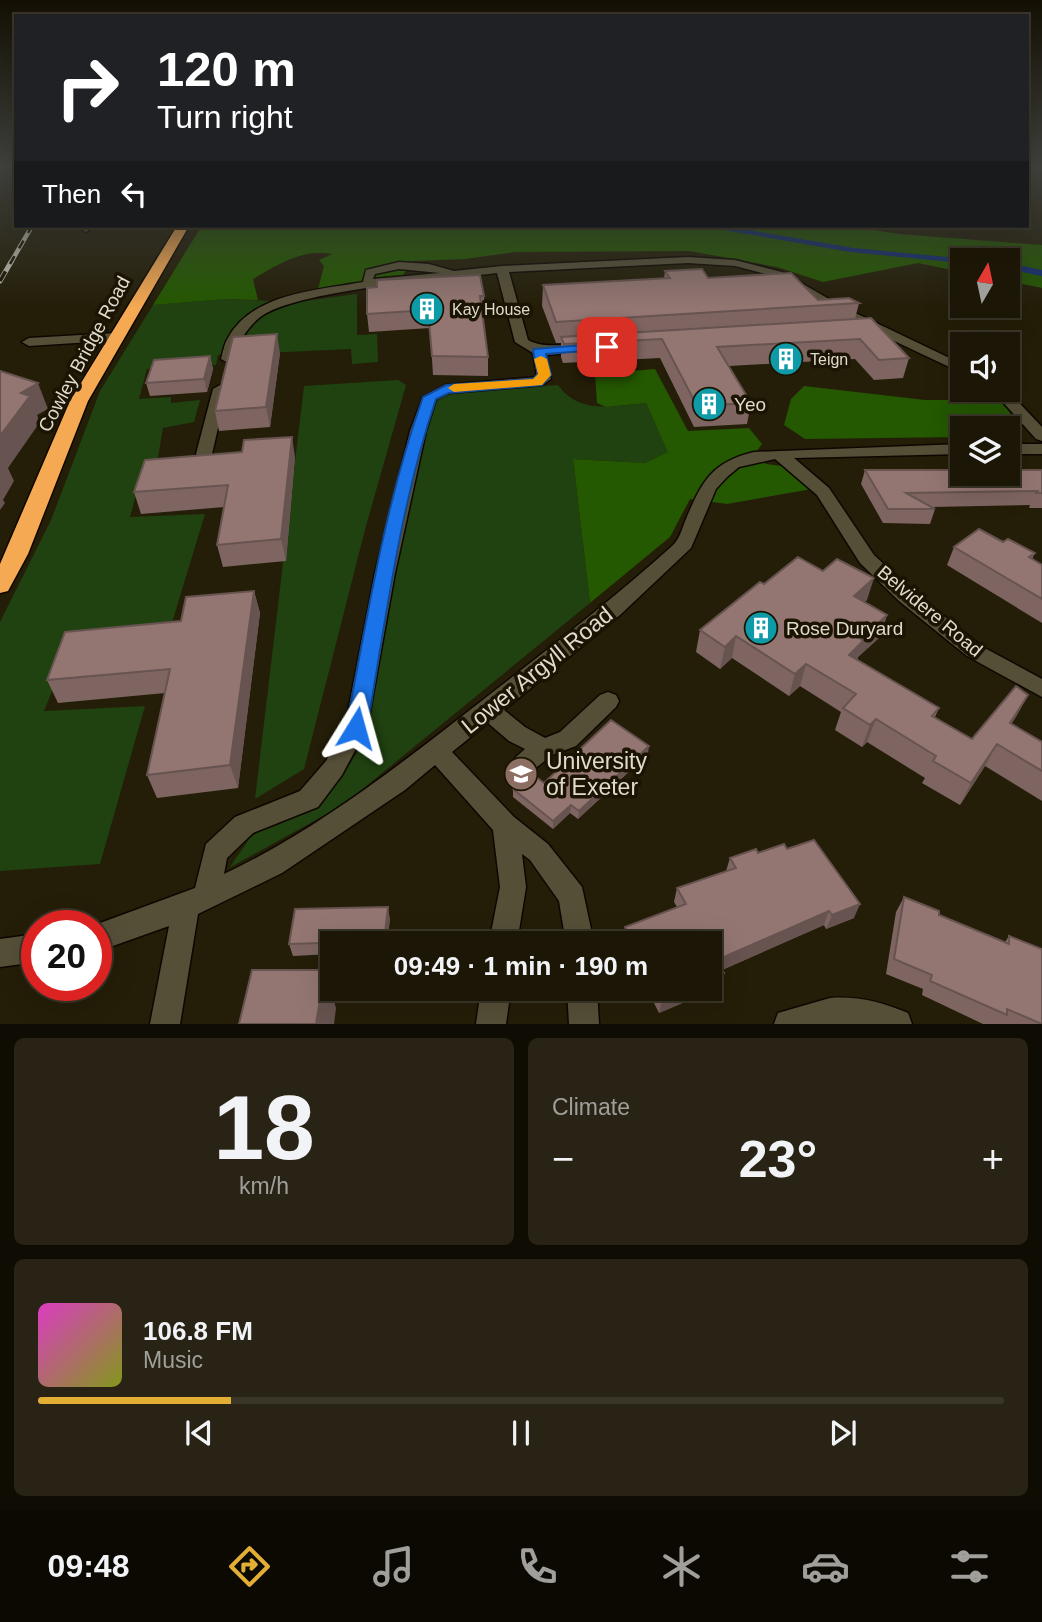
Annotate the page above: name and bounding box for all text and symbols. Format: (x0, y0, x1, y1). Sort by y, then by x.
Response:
icon: right (42, 42, 133, 133)
text: 120 m (157, 42, 296, 96)
text: Turn right (157, 99, 293, 135)
icon: left (115, 175, 153, 213)
text: Then (42, 179, 101, 209)
north arrow (950, 248, 1020, 318)
map controls (950, 248, 1020, 486)
street label: Cowley Bridge Road (34, 273, 134, 435)
building icon: Kay House (408, 290, 446, 328)
place label: Kay House (452, 301, 530, 318)
pin (577, 317, 637, 377)
icon: arrive (588, 328, 626, 366)
button: sound (950, 332, 1020, 402)
building icon: Teign (767, 340, 805, 378)
place label: Teign (810, 351, 848, 368)
building icon: Yeo (690, 385, 728, 423)
place label: Yeo (734, 394, 766, 415)
button: layers (950, 416, 1020, 486)
street label: Belvidere Road (873, 561, 987, 661)
street label: Lower Argyll Road (456, 601, 618, 739)
building icon: Rose Duryard (742, 609, 780, 647)
place label: Rose Duryard (786, 618, 903, 639)
position arrow (319, 691, 393, 765)
place label: University of Exeter (546, 748, 647, 800)
school or university icon: University of Exeter (502, 755, 540, 793)
speed limit sign: 20 (21, 910, 112, 1001)
text: 09:49 · 1 min · 190 m (394, 951, 648, 981)
text: 18 (213, 1077, 315, 1178)
text: Climate (552, 1094, 630, 1120)
text: 23° (739, 1130, 817, 1188)
text: − (552, 1138, 574, 1180)
text: + (982, 1138, 1004, 1180)
text: km/h (239, 1173, 289, 1199)
text: 106.8 FM (143, 1316, 253, 1346)
text: Music (143, 1347, 203, 1373)
icon: previous (180, 1414, 218, 1452)
icon: pause (502, 1414, 540, 1452)
icon: next (824, 1414, 862, 1452)
icon: directions (225, 1542, 274, 1591)
icon: music (369, 1542, 418, 1591)
icon: phone (513, 1542, 562, 1591)
icon: climate (657, 1542, 706, 1591)
icon: car (801, 1542, 850, 1591)
icon: filters (945, 1542, 994, 1591)
text: 09:48 (48, 1548, 129, 1584)

